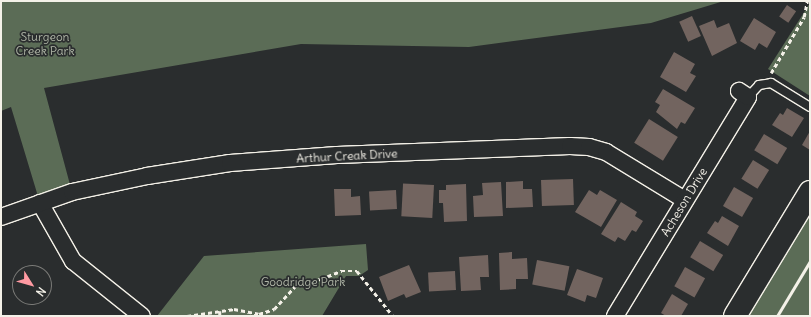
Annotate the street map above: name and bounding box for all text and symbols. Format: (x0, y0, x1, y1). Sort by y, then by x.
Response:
park label: Sturgeon Creek Park (15, 30, 75, 58)
street label: Arthur Creak Drive (296, 146, 398, 166)
street label: Acheson Drive (658, 165, 710, 239)
north arrow (12, 265, 52, 305)
park label: Goodridge Park (261, 275, 345, 289)
text: N (33, 284, 49, 299)

